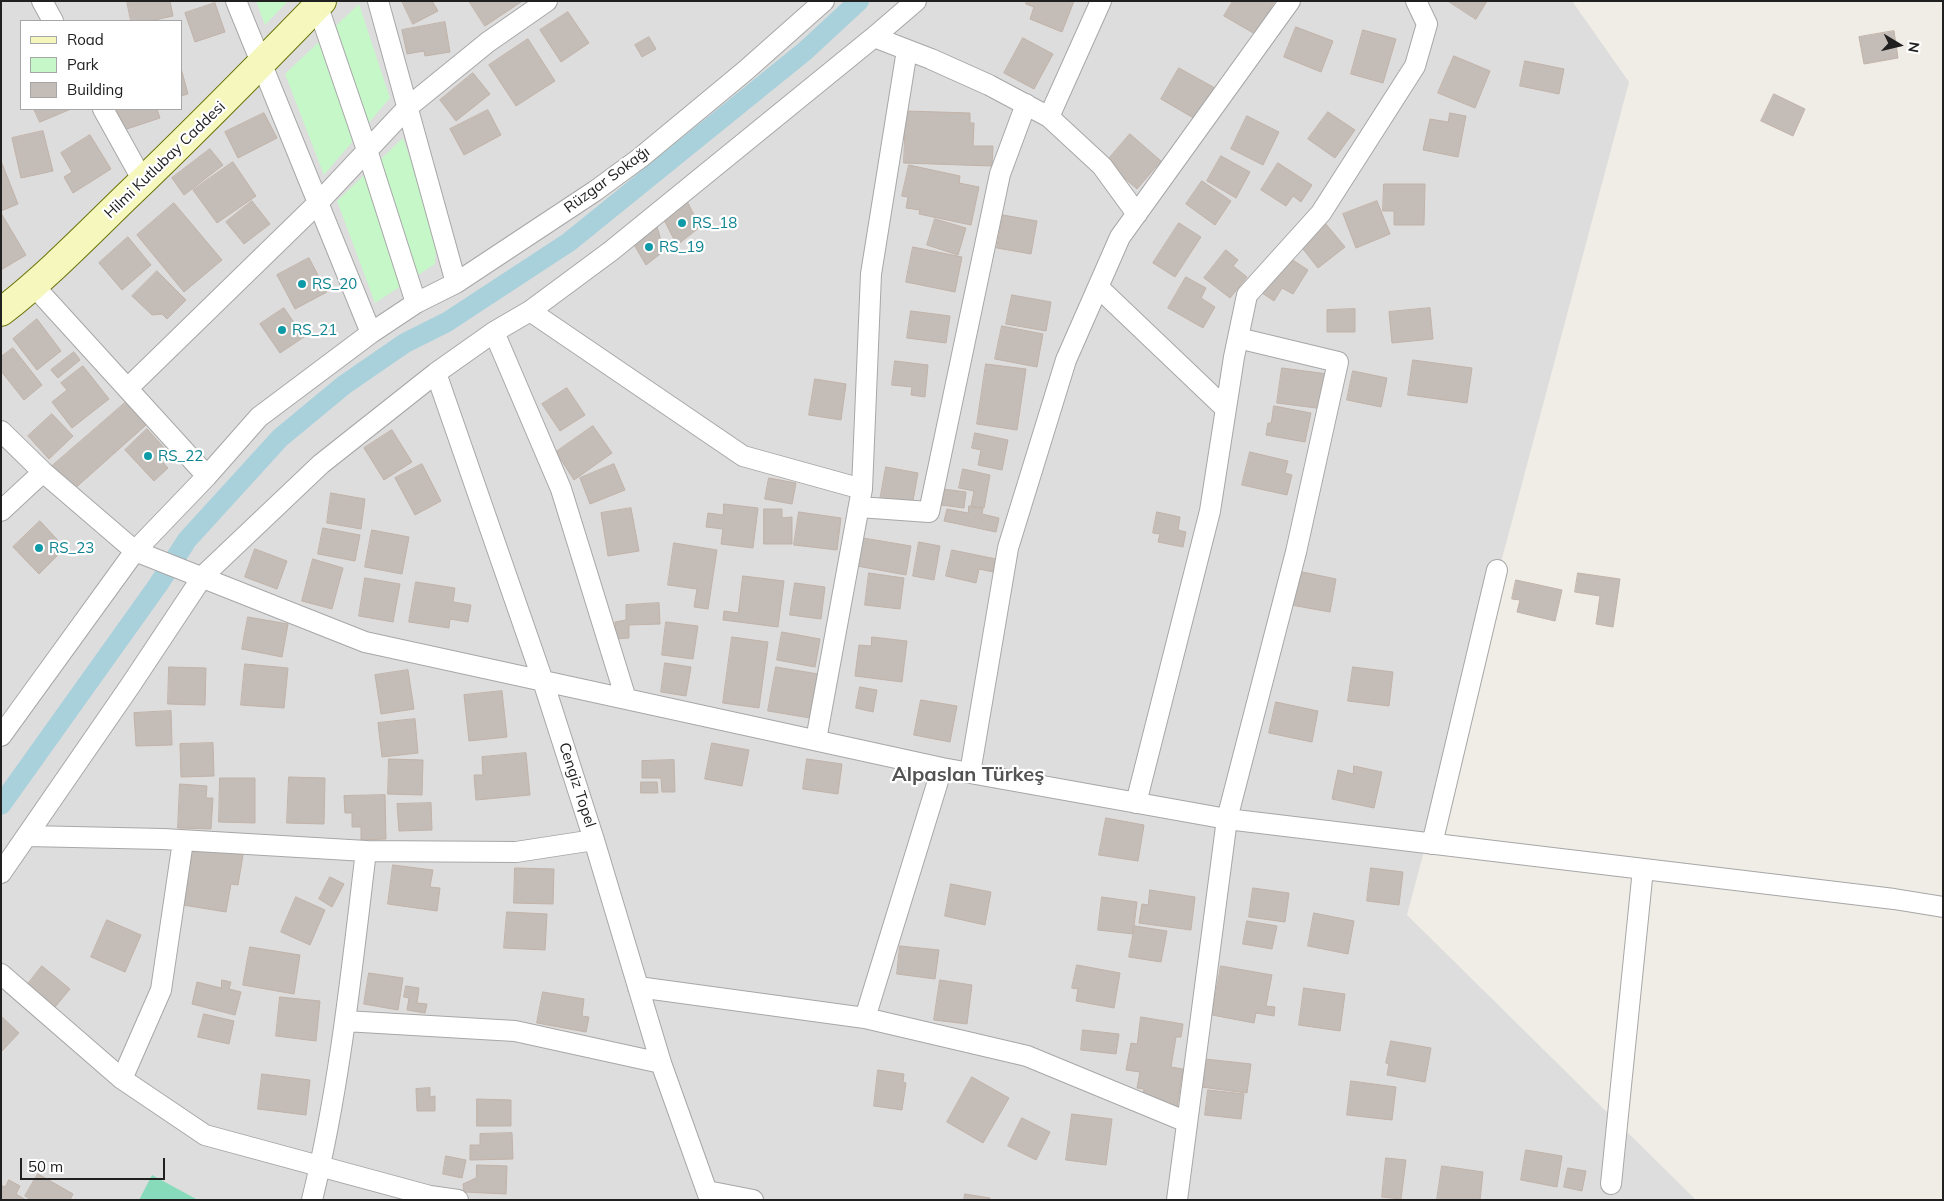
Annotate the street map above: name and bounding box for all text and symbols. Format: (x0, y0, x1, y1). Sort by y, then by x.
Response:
legend (20, 20, 182, 110)
north arrow (1874, 20, 1924, 70)
text: Road (67, 30, 104, 49)
text: N (1904, 41, 1924, 54)
text: Park (67, 55, 99, 74)
text: Building (67, 80, 123, 99)
street label: Hilmi Kutlubay Caddesi (101, 98, 229, 222)
street label: Rüzgar Sokağı (561, 143, 653, 217)
place label: RS_18 (692, 214, 737, 232)
marker: RS_18 (676, 217, 688, 229)
place label: RS_19 (659, 238, 704, 256)
marker: RS_19 (643, 241, 655, 253)
place label: RS_20 (312, 275, 357, 293)
marker: RS_20 (296, 278, 308, 290)
place label: RS_21 (292, 321, 337, 339)
marker: RS_21 (276, 324, 288, 336)
place label: RS_22 (158, 447, 203, 465)
marker: RS_22 (142, 450, 154, 462)
place label: RS_23 (49, 539, 94, 557)
marker: RS_23 (33, 542, 45, 554)
street label: Cengiz Topel (555, 740, 599, 830)
district label: Alpaslan Türkeş (892, 763, 1044, 787)
scale bar (22, 1148, 168, 1180)
text: 50 m (28, 1157, 63, 1176)

